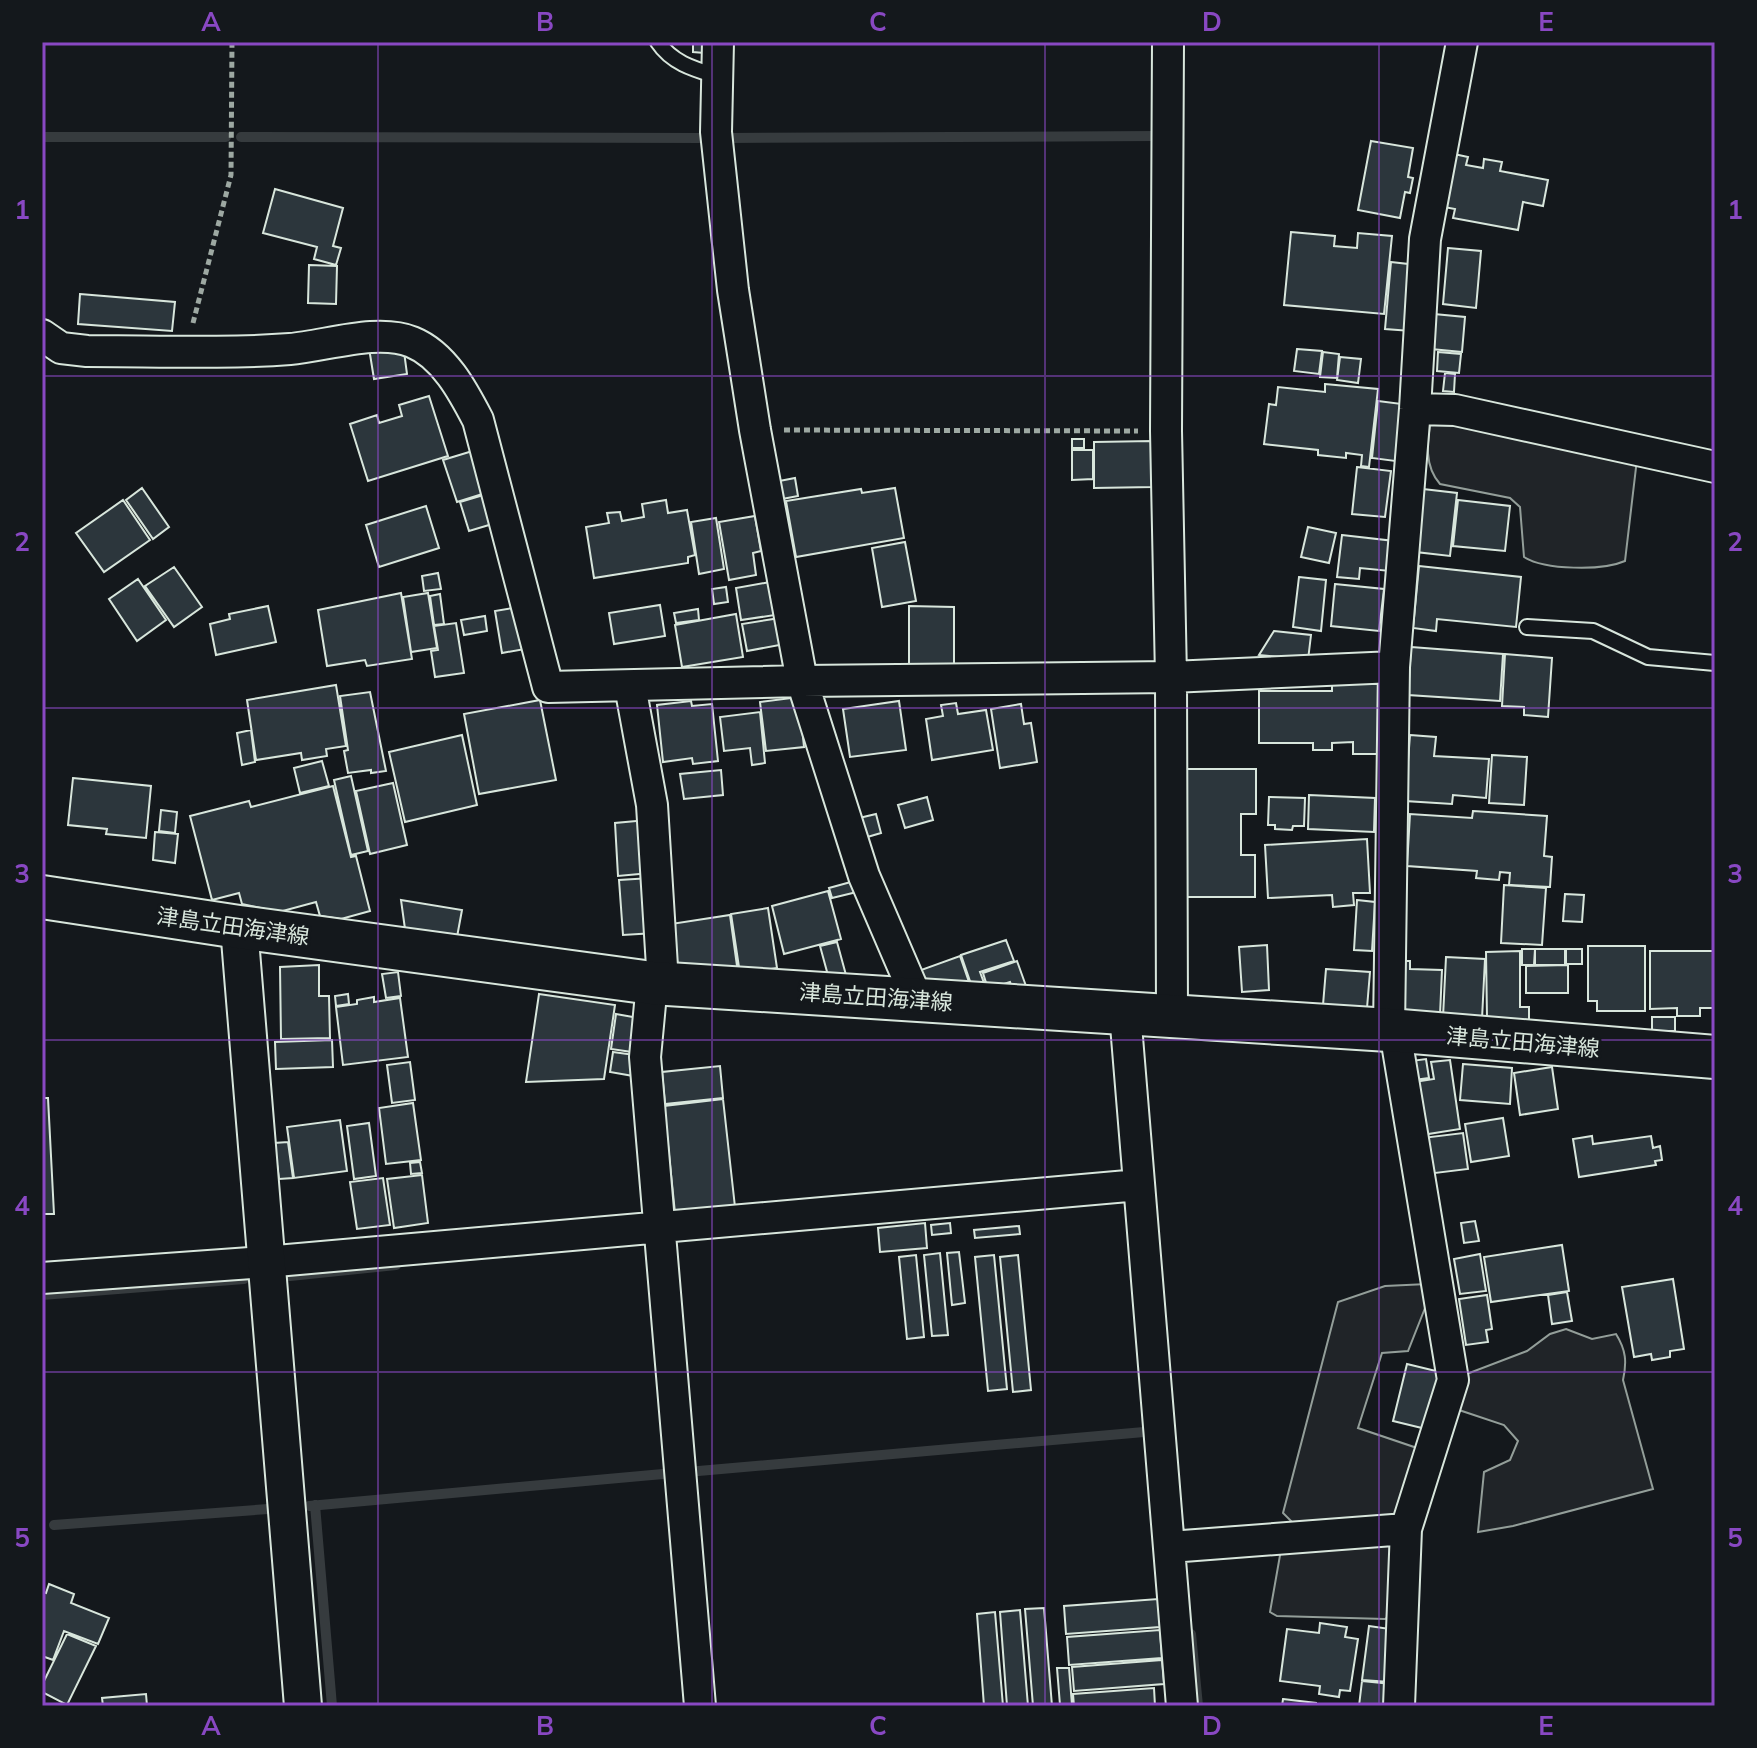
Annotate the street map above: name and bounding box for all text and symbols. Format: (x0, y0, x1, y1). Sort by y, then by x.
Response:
text: A (201, 5, 221, 38)
text: B (536, 5, 554, 38)
text: C (869, 5, 887, 38)
text: D (1202, 5, 1222, 38)
text: E (1538, 5, 1554, 38)
text: 1 (14, 193, 30, 226)
text: 1 (1727, 193, 1743, 226)
text: 2 (14, 525, 30, 558)
text: 2 (1727, 525, 1743, 558)
text: 3 (14, 857, 30, 890)
text: 3 (1727, 857, 1743, 890)
street label: 津島立田海津線 (155, 901, 311, 951)
street label: 津島立田海津線 (798, 978, 954, 1016)
street label: 津島立田海津線 (1445, 1021, 1601, 1063)
text: 4 (14, 1189, 30, 1222)
text: 4 (1727, 1189, 1743, 1222)
text: 5 (14, 1521, 30, 1554)
text: 5 (1727, 1521, 1743, 1554)
text: A (201, 1709, 221, 1742)
text: B (536, 1709, 554, 1742)
text: C (869, 1709, 887, 1742)
text: D (1202, 1709, 1222, 1742)
text: E (1538, 1709, 1554, 1742)

